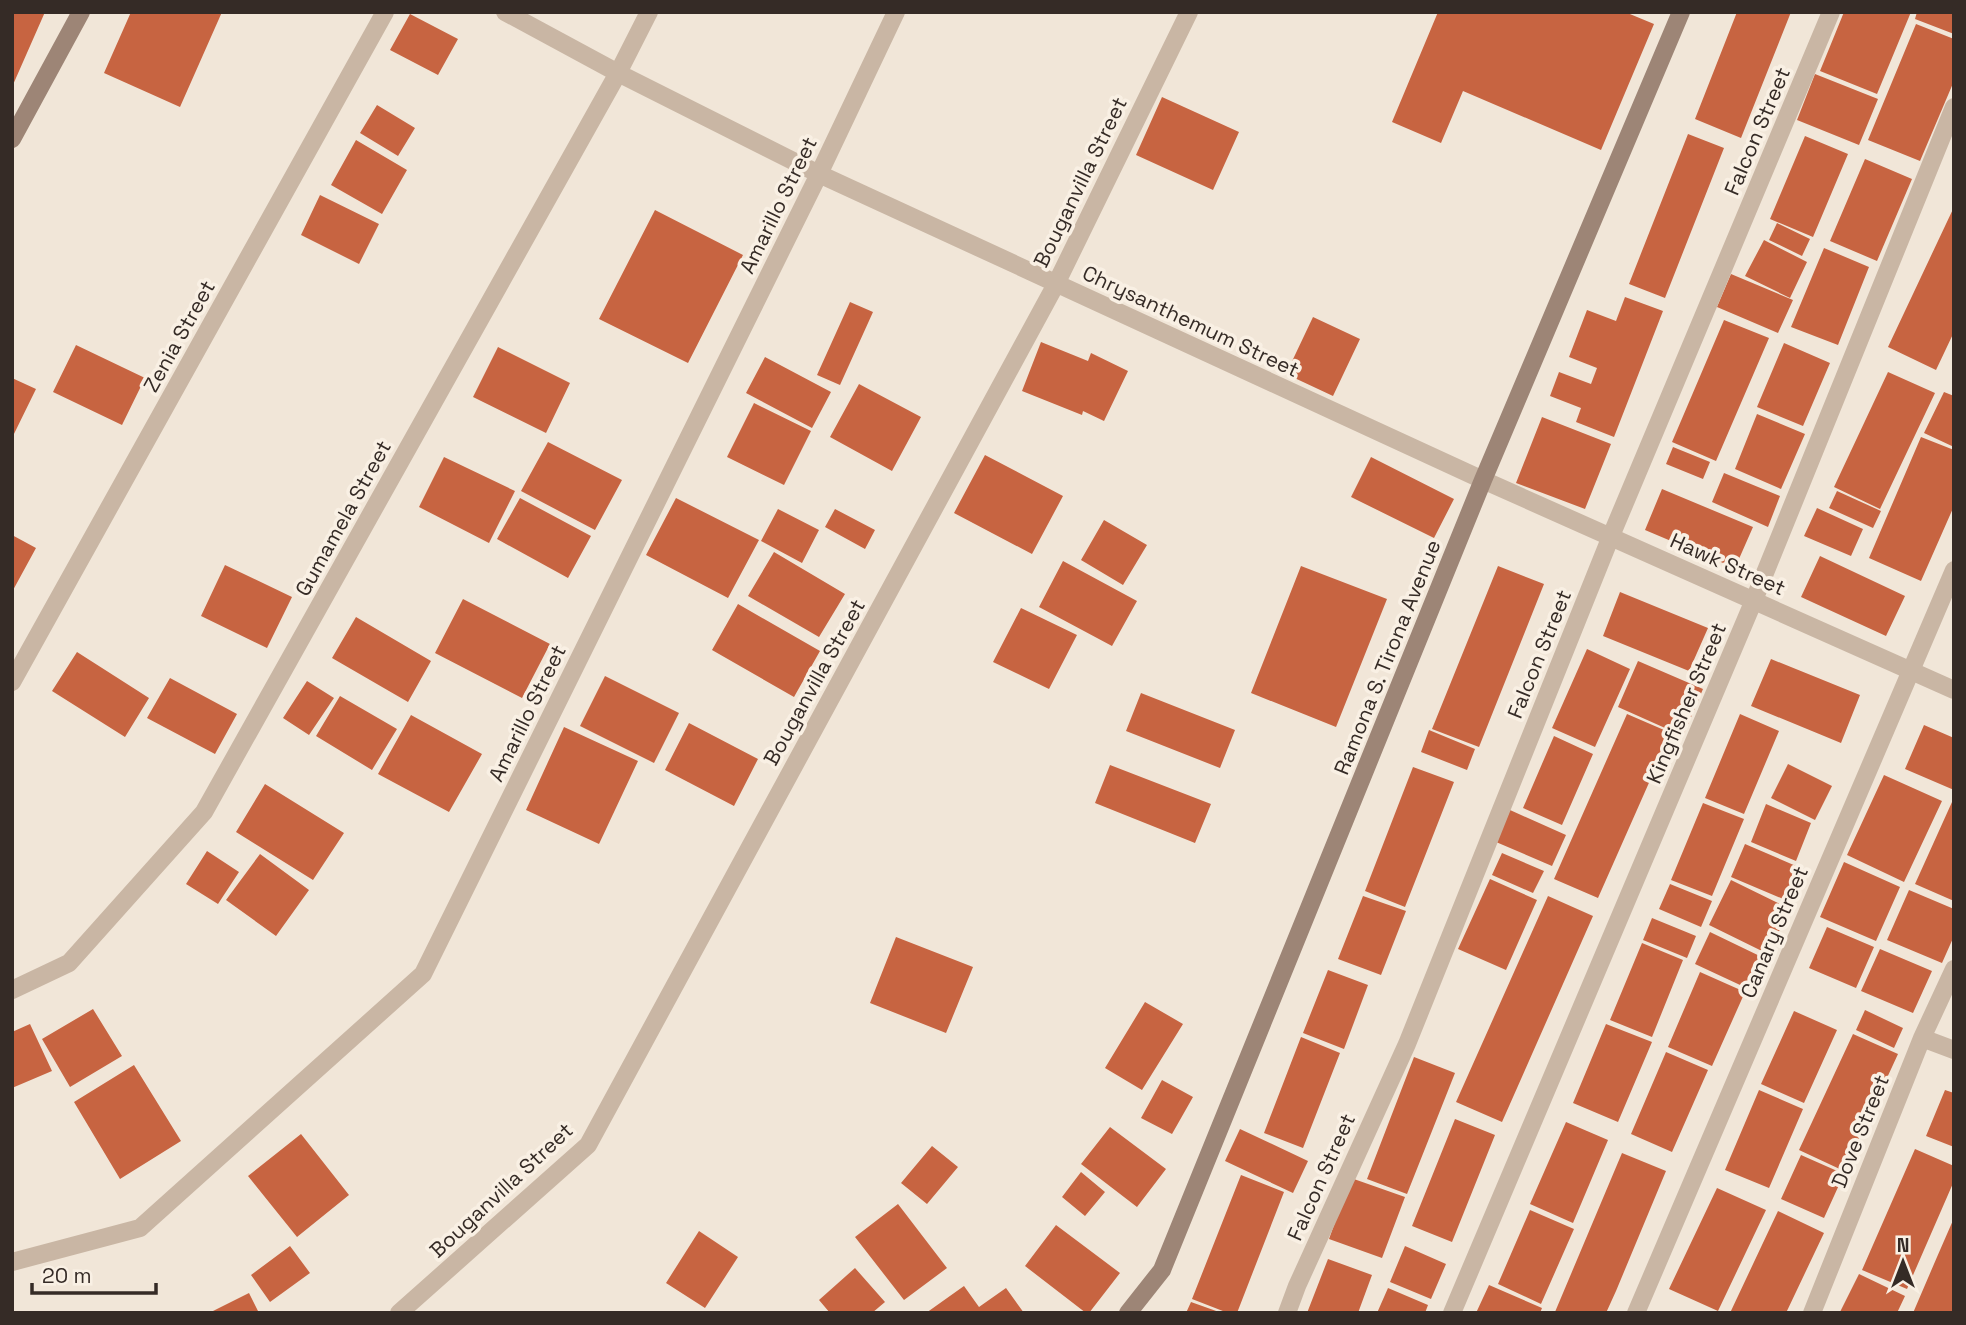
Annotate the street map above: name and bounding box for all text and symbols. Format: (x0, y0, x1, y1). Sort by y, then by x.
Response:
street label: Falcon Street (1718, 63, 1796, 199)
street label: Bouganvilla Street (1027, 92, 1133, 272)
street label: Amarillo Street (733, 132, 823, 278)
street label: Chrysanthemum Street (1078, 259, 1304, 383)
street label: Zenia Street (137, 275, 221, 397)
street label: Gumamela Street (289, 435, 397, 601)
street label: Hawk Street (1666, 527, 1790, 601)
street label: Ramona S. Tirona Avenue (1327, 536, 1447, 778)
street label: Falcon Street (1501, 586, 1577, 722)
street label: Bouganvilla Street (757, 594, 871, 770)
street label: Kingfisher Street (1640, 619, 1732, 787)
street label: Amarillo Street (482, 640, 572, 786)
street label: Canary Street (1734, 862, 1814, 1002)
street label: Dove Street (1825, 1071, 1895, 1191)
street label: Falcon Street (1281, 1109, 1361, 1245)
street label: Bouganvilla Street (424, 1117, 578, 1263)
north arrow (1868, 1227, 1938, 1297)
text: N (1897, 1233, 1909, 1258)
scale bar (32, 1252, 156, 1296)
text: 20 m (42, 1262, 92, 1289)

